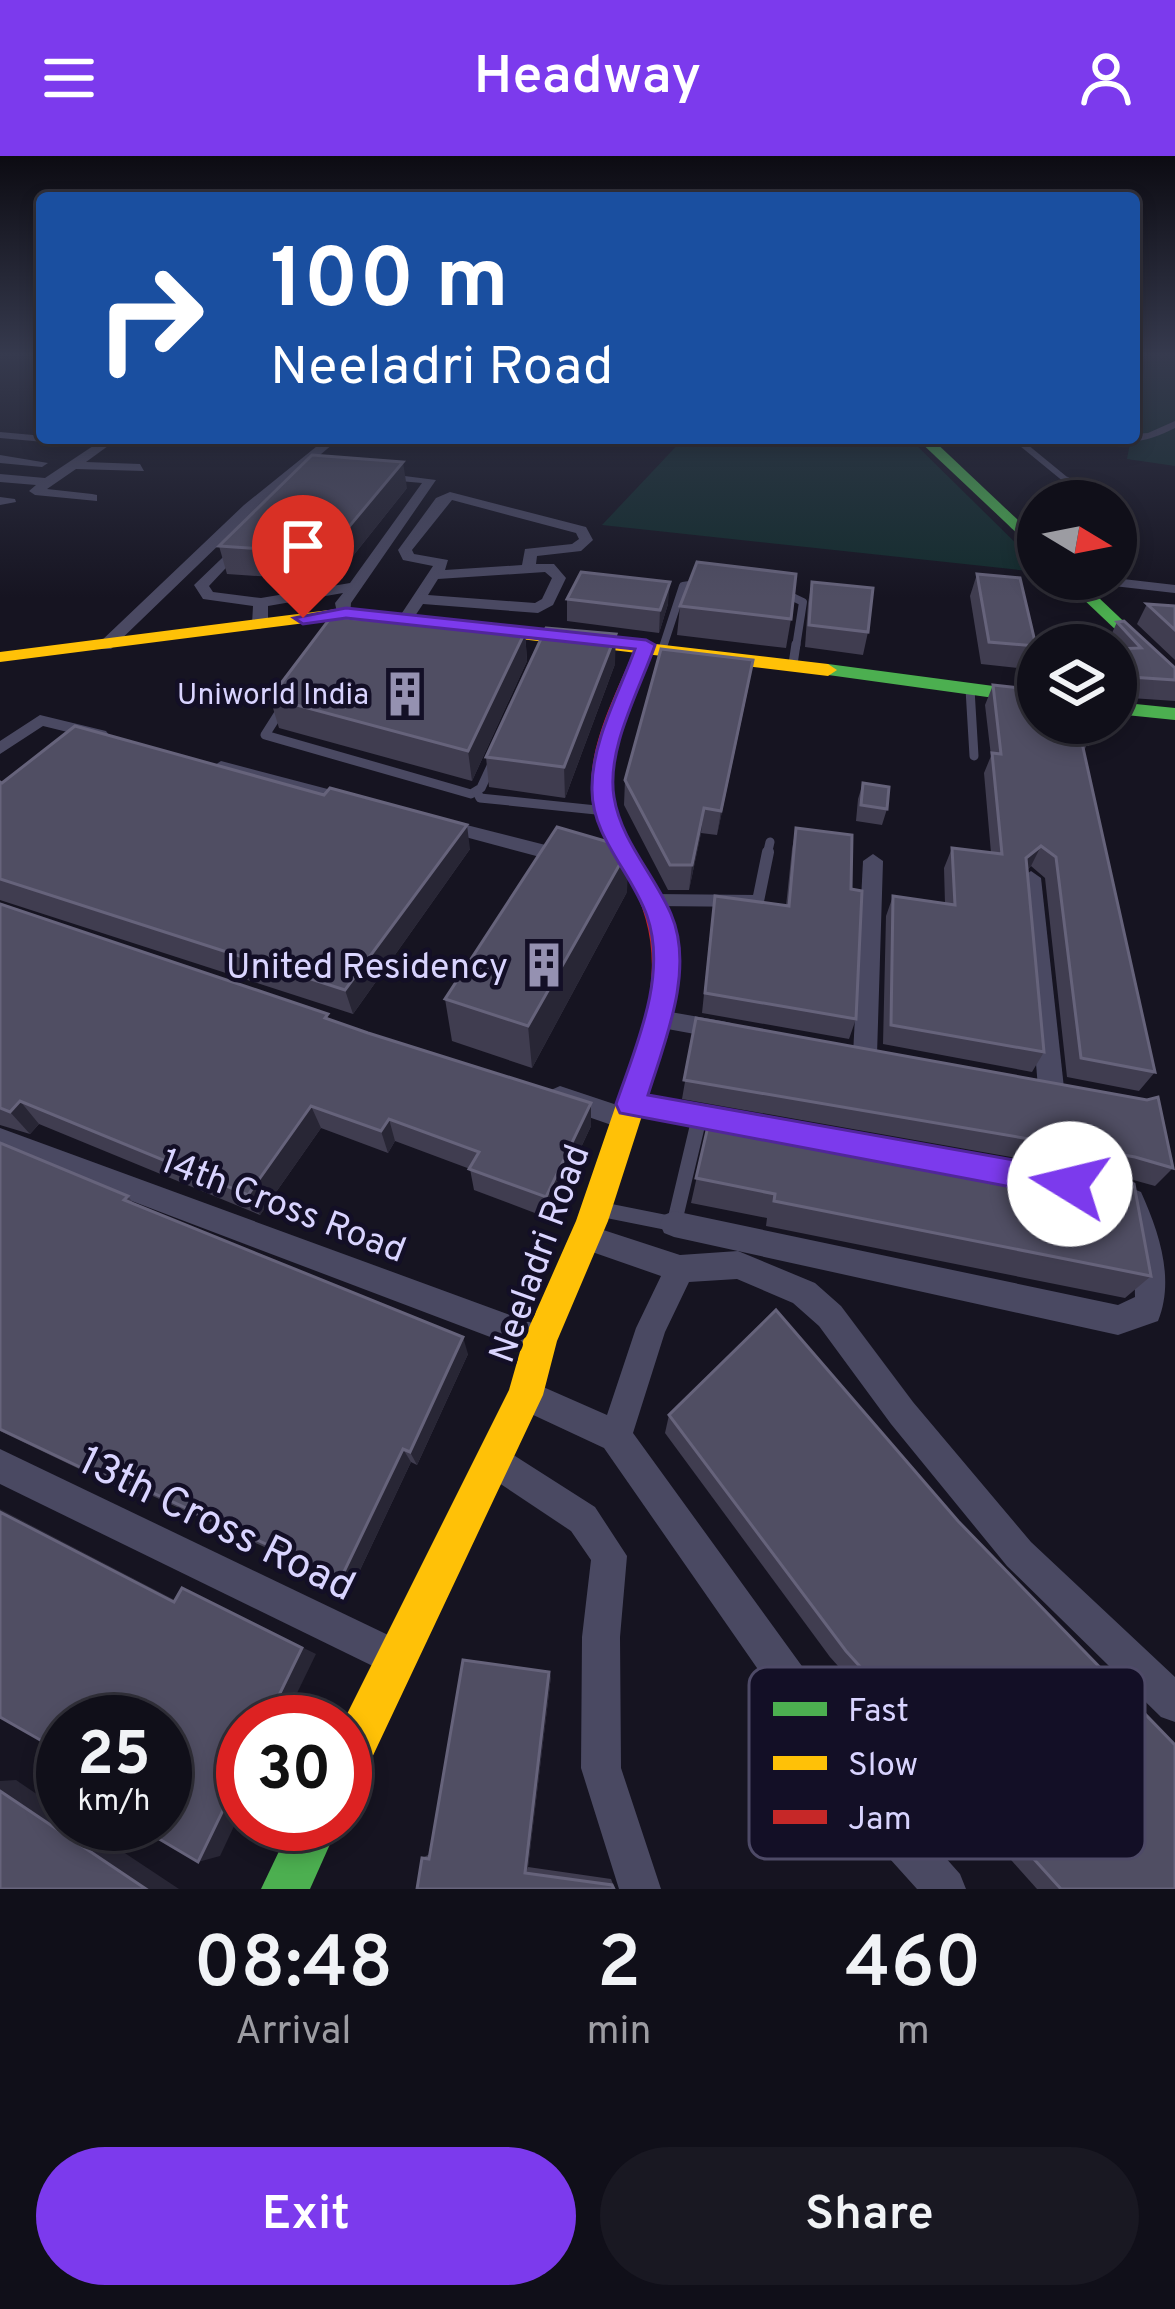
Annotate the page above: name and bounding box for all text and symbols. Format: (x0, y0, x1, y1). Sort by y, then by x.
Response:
text: Headway (474, 44, 701, 113)
icon: menu (36, 45, 102, 111)
icon: person (1073, 45, 1139, 111)
text: 100 m (270, 231, 509, 337)
icon: right (72, 240, 228, 396)
text: Neeladri Road (270, 335, 613, 404)
north arrow (1017, 480, 1137, 600)
map controls (1017, 480, 1137, 744)
pin (252, 495, 354, 618)
icon: arrive (270, 513, 336, 579)
button: layers (1017, 624, 1137, 744)
building icon: Uniworld India (380, 669, 430, 719)
place label: Uniworld India (177, 678, 369, 715)
building icon: United Residency (519, 940, 569, 990)
place label: United Residency (226, 946, 508, 992)
position arrow (1007, 1121, 1133, 1247)
street label: Neeladri Road (481, 1139, 603, 1370)
street label: 14th Cross Road (154, 1140, 411, 1276)
street label: 13th Cross Road (69, 1436, 363, 1616)
legend (749, 1667, 1145, 1859)
text: Fast (848, 1692, 909, 1734)
speed limit sign: 30 (216, 1695, 372, 1851)
text: 25 (77, 1720, 151, 1796)
text: Slow (848, 1746, 918, 1788)
text: km/h (78, 1784, 150, 1821)
text: Jam (848, 1800, 912, 1842)
text: 08:48 (194, 1921, 393, 2013)
text: 2 (597, 1921, 641, 2013)
text: 460 (845, 1921, 981, 2013)
text: Arrival (235, 2009, 351, 2058)
text: min (587, 2009, 651, 2058)
text: m (897, 2009, 930, 2058)
button: Exit (36, 2147, 576, 2285)
button: Share (600, 2147, 1139, 2285)

